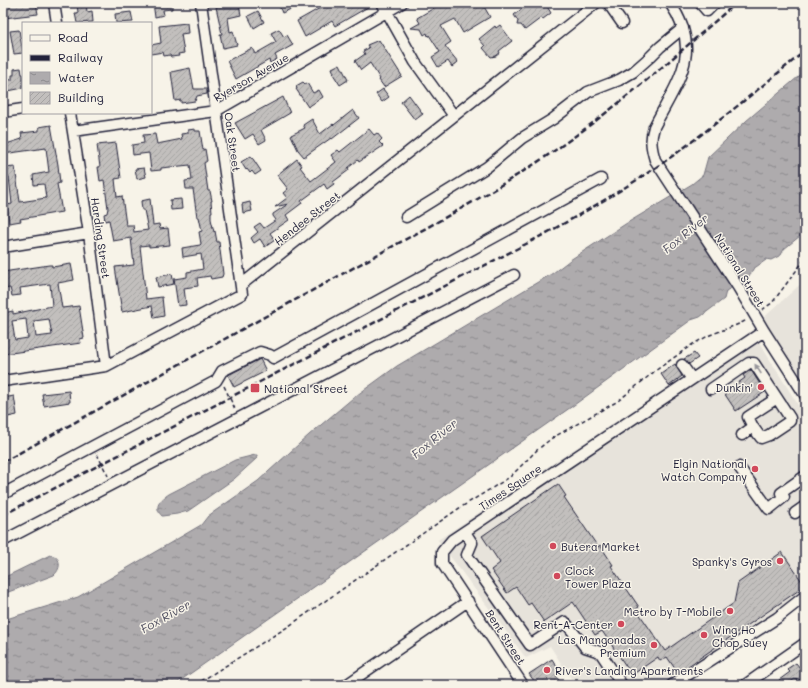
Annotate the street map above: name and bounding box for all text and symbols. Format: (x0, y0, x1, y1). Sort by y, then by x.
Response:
legend (22, 22, 152, 114)
text: Road (58, 29, 88, 45)
text: Railway (58, 49, 103, 65)
street label: Ryerson Avenue (211, 49, 292, 105)
text: Water (58, 69, 95, 85)
text: Building (58, 89, 104, 105)
street label: Oak Street (221, 111, 245, 173)
street label: Hendee Street (271, 187, 343, 248)
street label: Harding Street (88, 197, 114, 280)
water label: Fox River (659, 209, 711, 257)
street label: National Street (711, 230, 769, 310)
one-way arrow (754, 363, 762, 374)
place label: Dunkin' (716, 380, 753, 395)
place label: National Street (264, 381, 348, 396)
marker: National Street (249, 382, 261, 394)
marker: Dunkin' (756, 382, 766, 392)
water label: Fox River (408, 414, 460, 462)
place label: Elgin National Watch Company (661, 456, 747, 484)
street label: Times Square (476, 460, 544, 513)
marker: Elgin National Watch Company (750, 464, 760, 474)
place label: Butera Market (561, 539, 640, 554)
marker: Butera Market (548, 541, 558, 551)
place label: Spanky's Gyros (692, 554, 772, 569)
marker: Spanky's Gyros (775, 556, 785, 566)
place label: Clock Tower Plaza (565, 563, 631, 591)
marker: Clock Tower Plaza (552, 571, 562, 581)
water label: Fox River (137, 596, 193, 636)
place label: Metro by T-Mobile (624, 604, 722, 619)
street label: Bent Street (483, 606, 530, 668)
marker: Metro by T-Mobile (725, 606, 735, 616)
place label: Rent-A-Center (533, 617, 613, 632)
marker: Rent-A-Center (616, 619, 626, 629)
place label: Wing Ho Chop Suey (712, 622, 768, 650)
marker: Wing Ho Chop Suey (699, 630, 709, 640)
place label: Las Mangonadas Premium (558, 632, 646, 660)
marker: Las Mangonadas Premium (649, 640, 659, 650)
place label: River's Landing Apartments (555, 663, 703, 678)
marker: River's Landing Apartments (542, 665, 552, 675)

